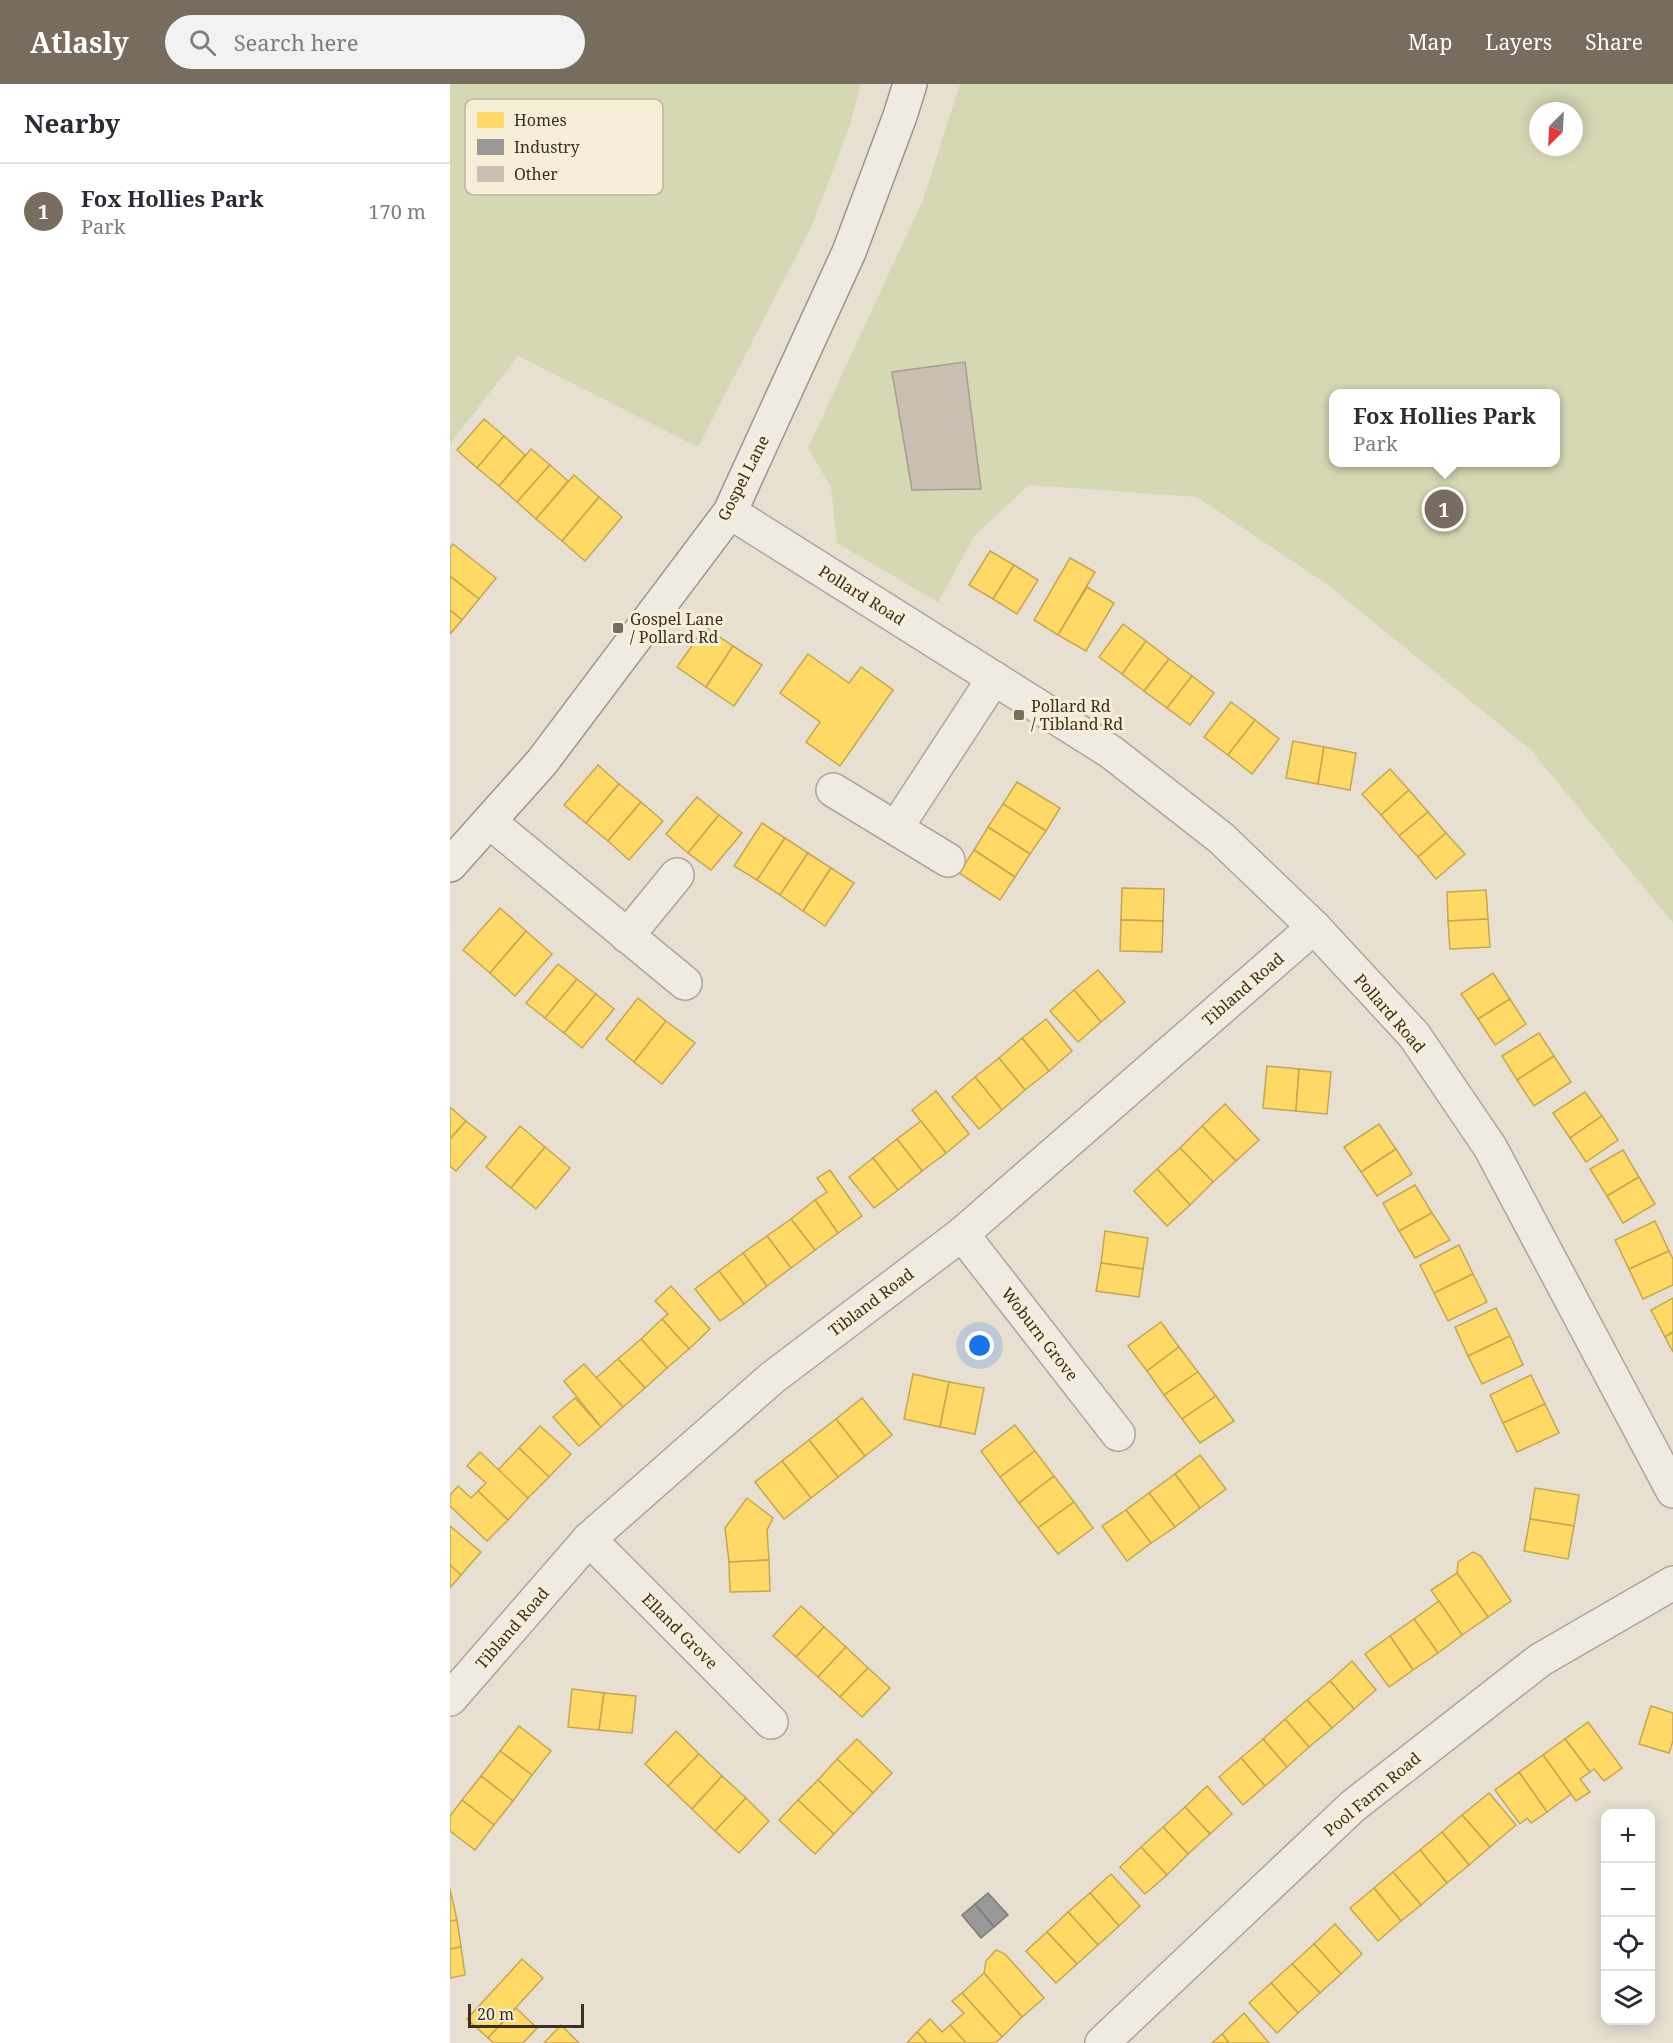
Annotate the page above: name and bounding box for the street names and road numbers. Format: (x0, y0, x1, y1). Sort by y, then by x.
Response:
street label: Gospel Lane (712, 431, 774, 525)
street label: Pollard Road (815, 560, 909, 630)
street label: Tibland Road (1197, 947, 1289, 1031)
street label: Pollard Road (1350, 969, 1431, 1057)
street label: Tibland Road (824, 1263, 918, 1341)
street label: Woburn Grove (997, 1283, 1083, 1385)
street label: Tibland Road (470, 1582, 554, 1674)
street label: Elland Grove (637, 1588, 723, 1674)
street label: Pool Farm Road (1319, 1747, 1425, 1841)

